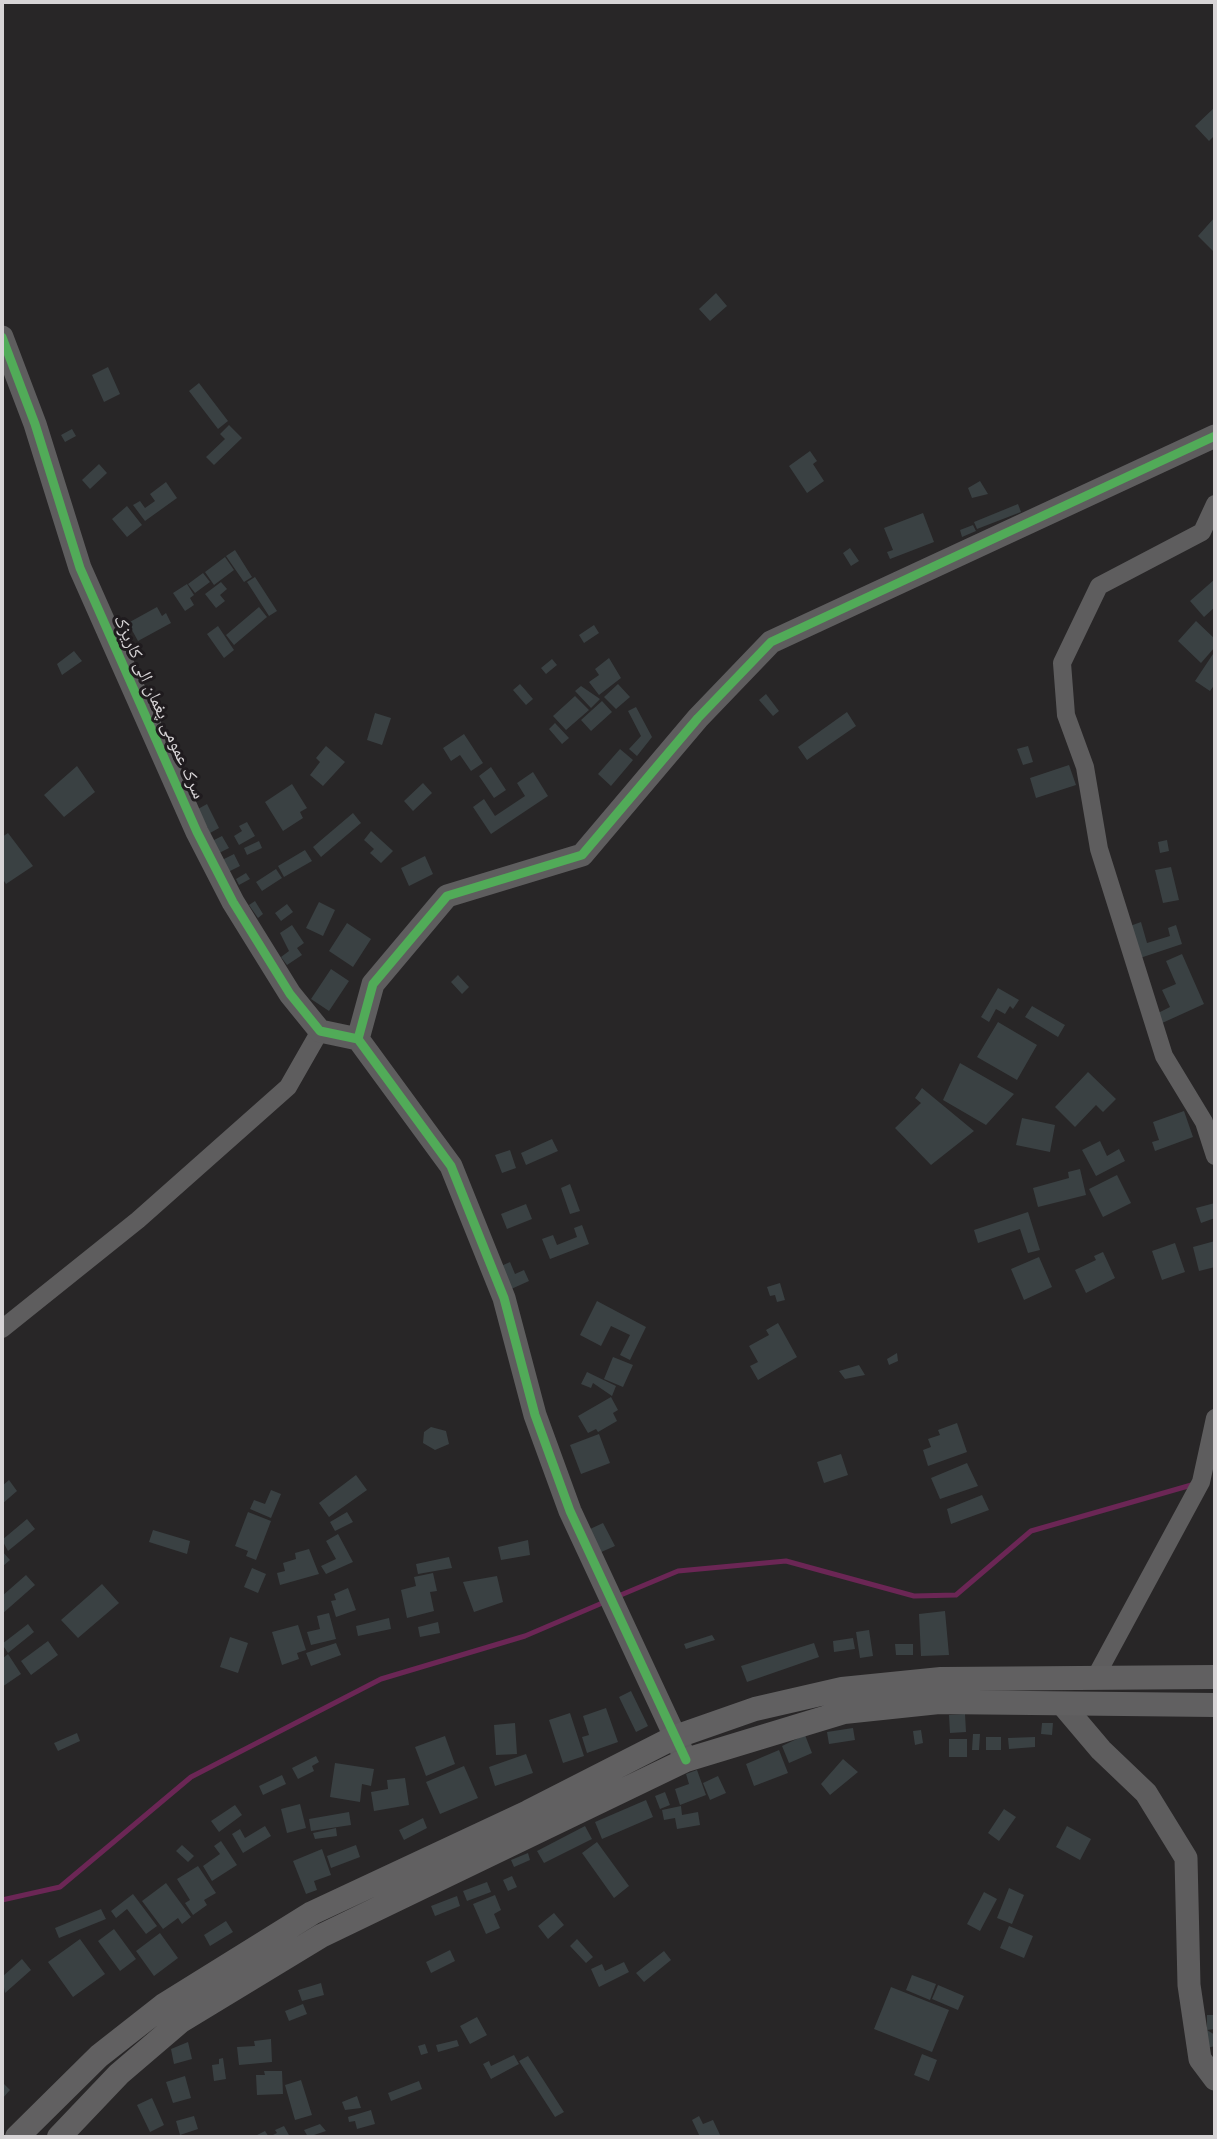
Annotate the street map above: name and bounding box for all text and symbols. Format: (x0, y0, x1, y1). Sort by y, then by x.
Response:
street label: سرک عمومی پغمان الی کاریزک (109, 612, 209, 802)

